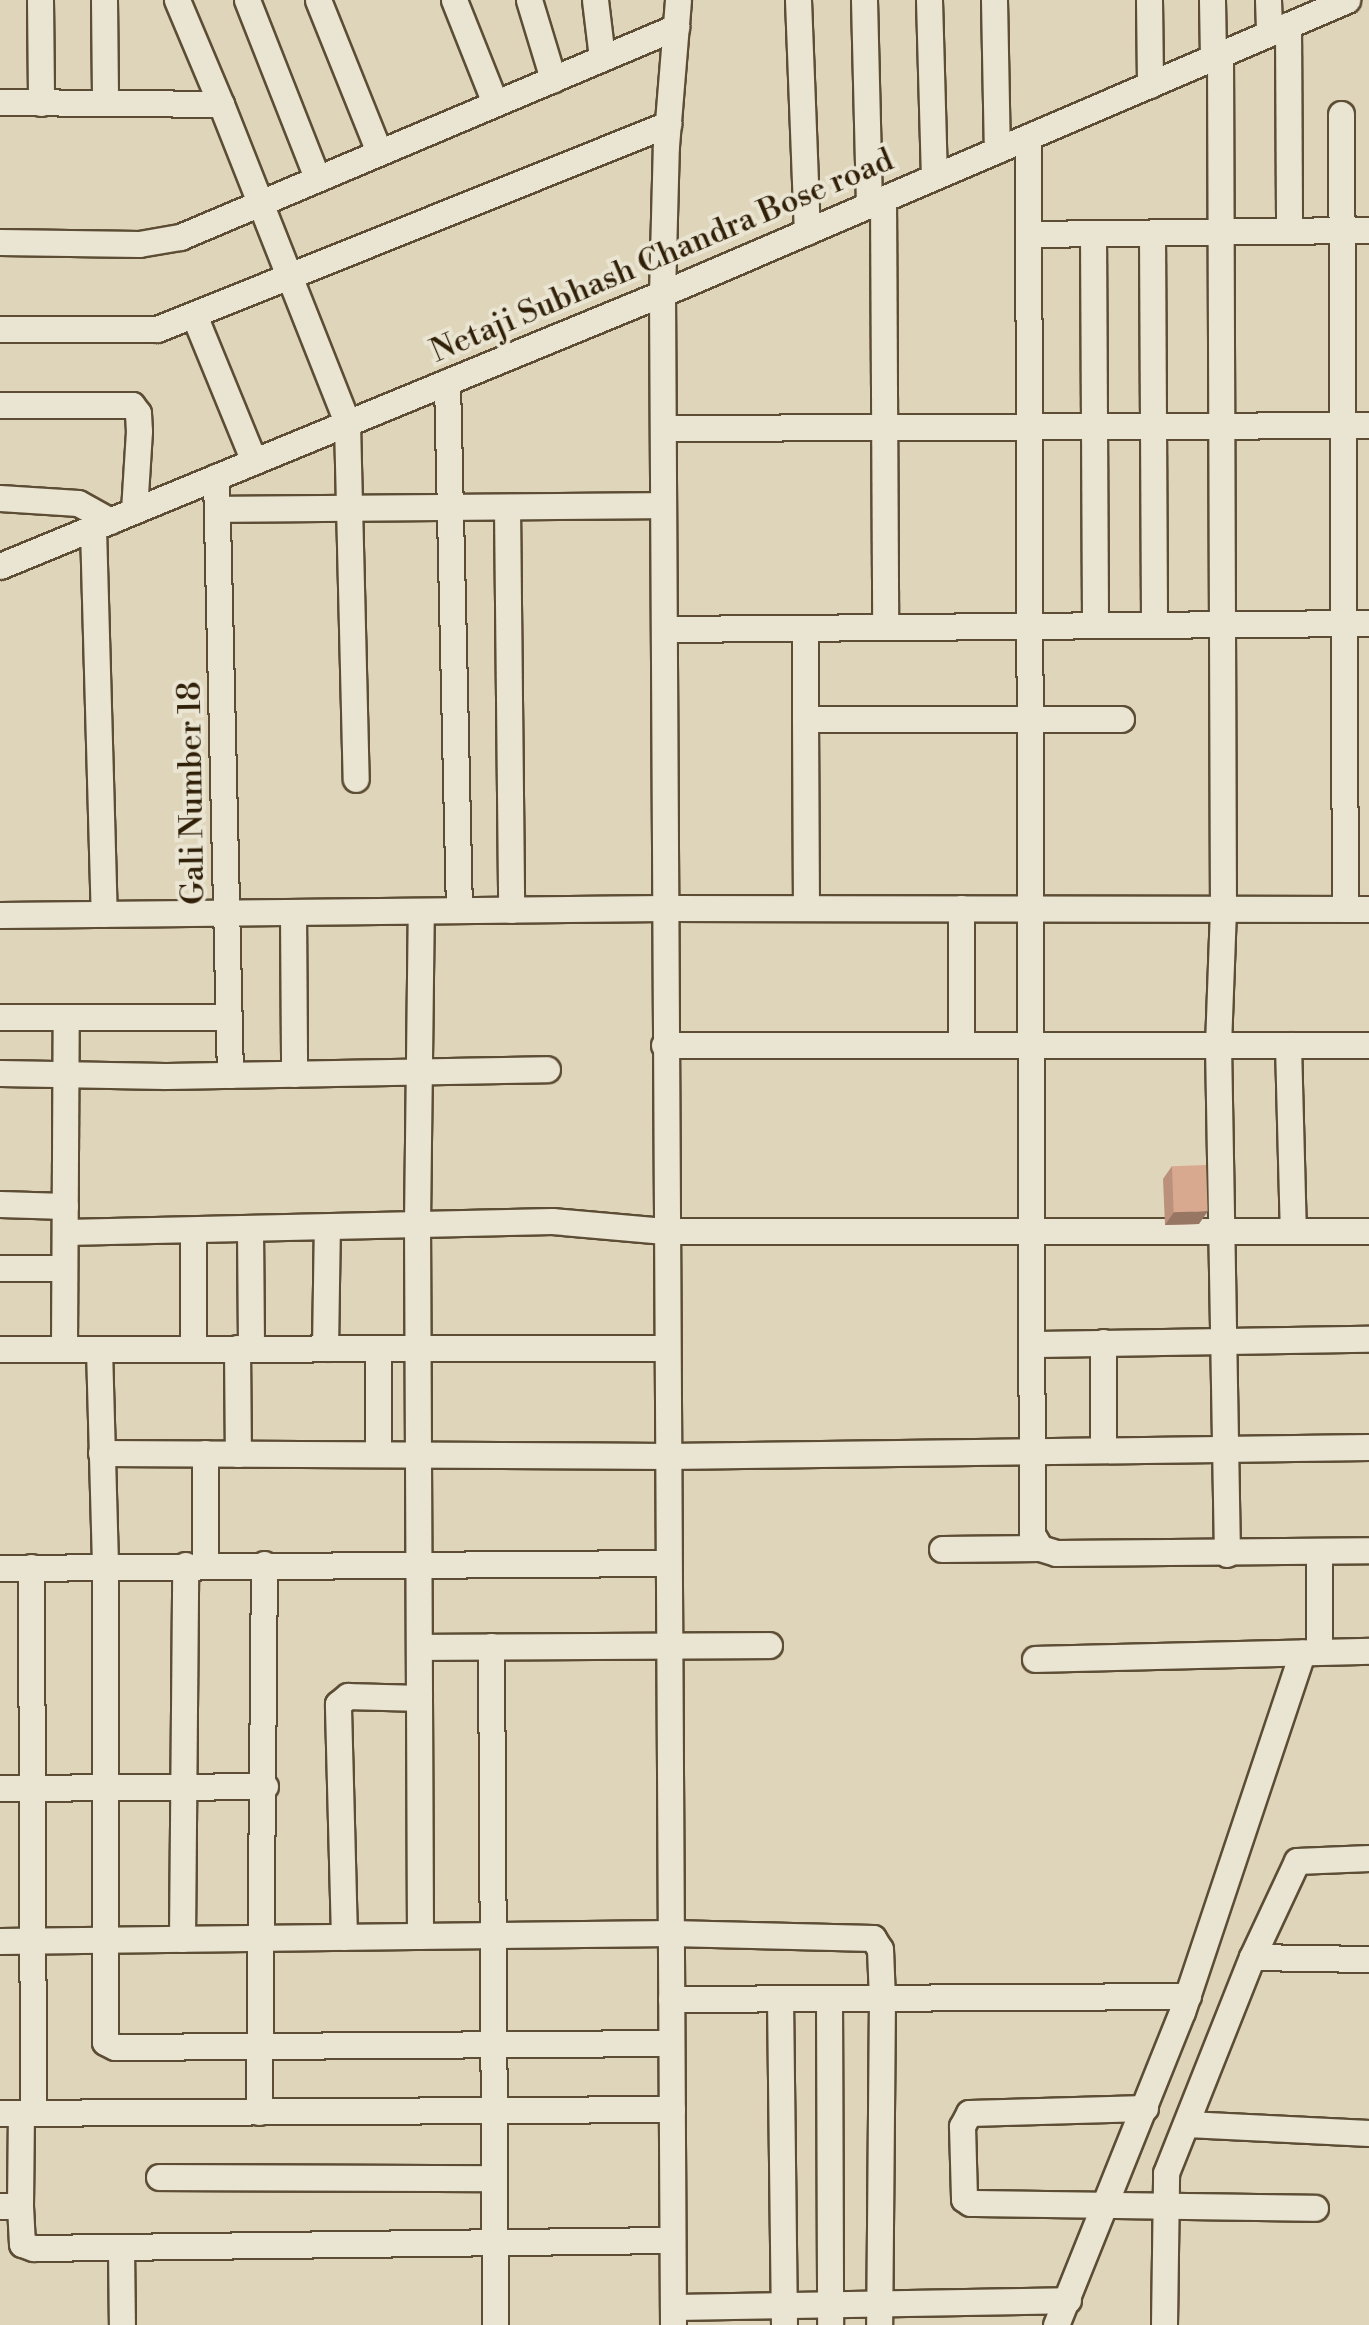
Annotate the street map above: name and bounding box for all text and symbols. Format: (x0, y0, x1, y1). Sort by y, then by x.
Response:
street label: Netaji Subhash Chandra Bose road (425, 141, 899, 371)
street label: Gali Number 18 (171, 681, 213, 905)

